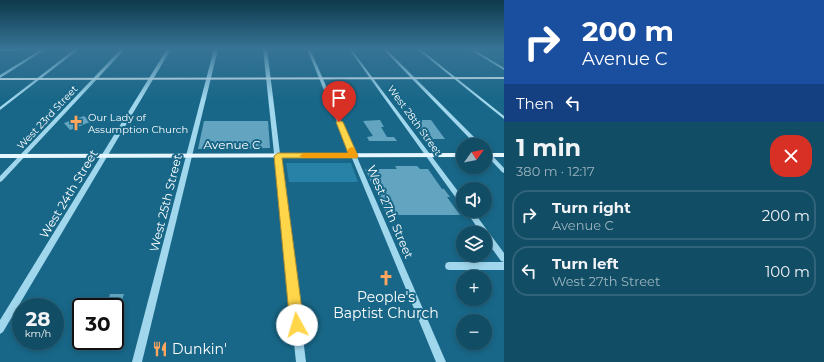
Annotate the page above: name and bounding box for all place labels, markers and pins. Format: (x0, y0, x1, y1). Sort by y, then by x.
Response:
pin (322, 81, 356, 122)
place label: Our Lady of Assumption Church (88, 111, 188, 136)
church icon: Our Lady of Assumption Church (67, 114, 85, 132)
church icon: People's Baptist Church (377, 269, 395, 287)
place label: People's Baptist Church (333, 288, 439, 322)
restaurant icon: Dunkin' (151, 340, 169, 358)
place label: Dunkin' (172, 340, 227, 358)

